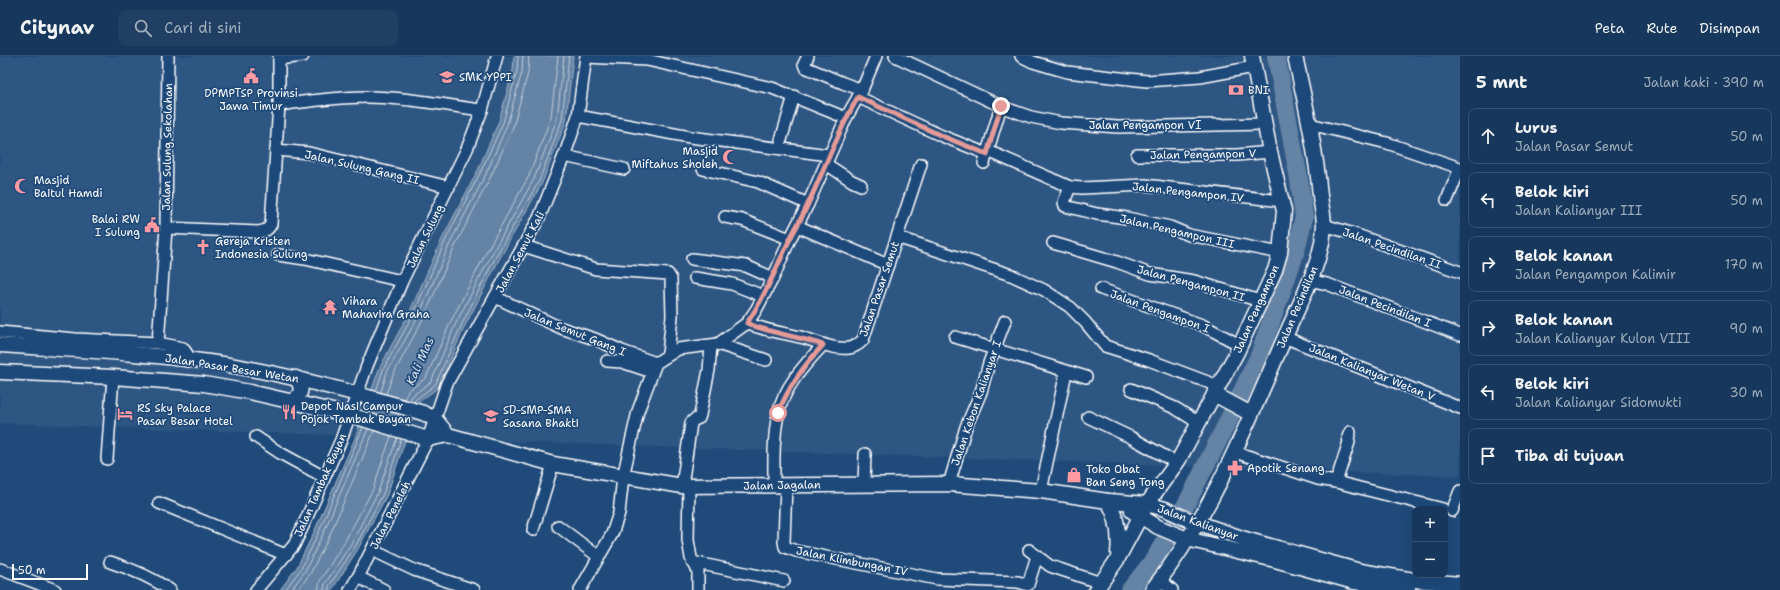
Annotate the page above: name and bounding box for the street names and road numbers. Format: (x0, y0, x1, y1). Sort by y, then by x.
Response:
street label: Jalan Sulung Sekolahan (159, 83, 176, 211)
street label: Jalan Pengampon VI (1089, 118, 1201, 133)
street label: Jalan Pengampon V (1150, 146, 1257, 163)
street label: Jalan Sulung Gang II (303, 147, 421, 188)
street label: Jalan Pengampon IV (1131, 179, 1245, 206)
street label: Jalan Sulung (404, 202, 447, 271)
street label: Jalan Semut Kali (493, 209, 548, 296)
street label: Jalan Pengampon III (1118, 211, 1236, 252)
street label: Jalan Pecindilan II (1340, 225, 1443, 272)
street label: Jalan Pasar Semut (856, 239, 903, 339)
street label: Jalan Pengampon II (1135, 262, 1247, 305)
street label: Jalan Pengampon (1230, 262, 1283, 356)
street label: Jalan Pecindilan (1273, 264, 1322, 350)
street label: Jalan Pecindilan I (1337, 282, 1433, 331)
street label: Jalan Pengampon I (1108, 286, 1212, 336)
street label: Jalan Semut Gang I (522, 305, 628, 360)
street label: Jalan Kebon Kalianyar I (948, 339, 1005, 468)
street label: Jalan Kalianyar Wetan V (1307, 340, 1438, 405)
street label: Jalan Pasar Besar Wetan (164, 351, 300, 387)
street label: Jalan Tambak Bayan (291, 431, 350, 539)
street label: Jalan Jagalan (743, 477, 821, 494)
street label: Jalan Peneleh (367, 478, 414, 552)
street label: Jalan Kalianyar (1155, 501, 1240, 544)
street label: Jalan Klimbungan IV (795, 543, 910, 580)

